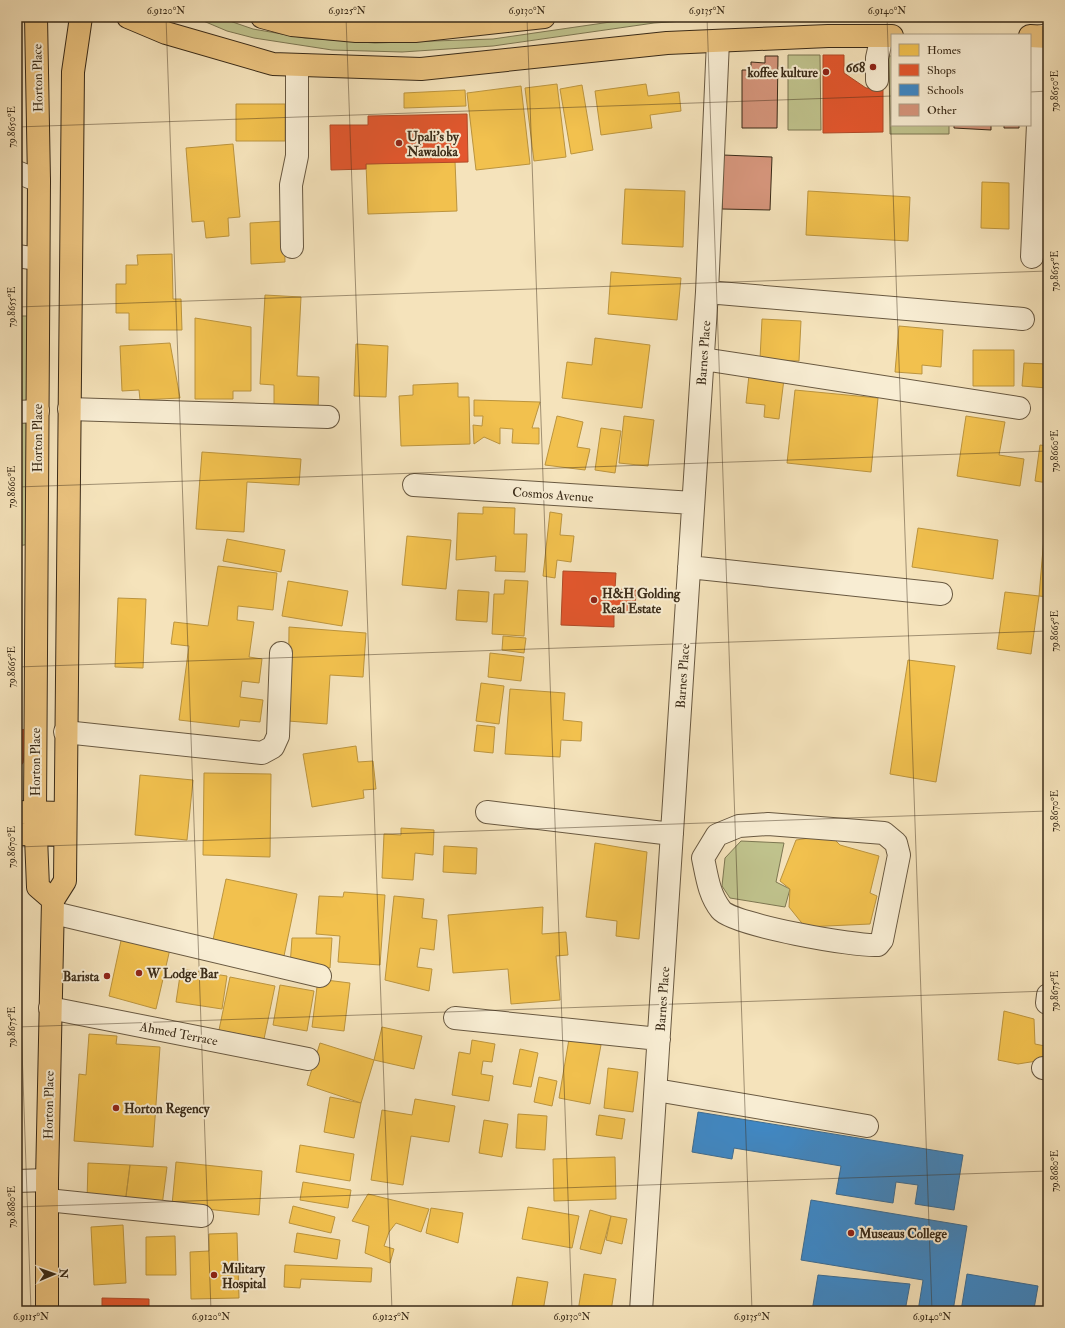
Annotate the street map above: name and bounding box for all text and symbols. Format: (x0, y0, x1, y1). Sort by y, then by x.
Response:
text: 6.9120°N (147, 5, 185, 17)
text: 6.9125°N (328, 5, 366, 17)
text: 6.9130°N (508, 5, 546, 17)
text: 6.9135°N (689, 5, 725, 17)
text: 6.9140°N (868, 5, 906, 17)
legend (891, 34, 1031, 126)
street label: Horton Place (29, 43, 47, 112)
text: Homes (927, 43, 961, 58)
place label: 668 (846, 60, 865, 76)
marker: 668 (868, 62, 878, 72)
text: Shops (927, 63, 956, 78)
place label: koffee kulture (746, 65, 819, 81)
marker: koffee kulture (821, 67, 831, 77)
text: 79.8650°E (1049, 70, 1061, 112)
text: Schools (927, 83, 964, 98)
text: Other (927, 103, 957, 118)
text: 79.8650°E (6, 106, 18, 148)
place label: Upali's by Nawaloka (406, 129, 460, 160)
marker: Upali's by Nawaloka (394, 138, 404, 148)
text: 79.8655°E (1049, 251, 1061, 291)
text: 79.8655°E (6, 287, 18, 327)
street label: Barnes Place (694, 320, 714, 386)
street label: Horton Place (30, 403, 46, 472)
text: 79.8660°E (1049, 430, 1061, 472)
text: 79.8660°E (6, 466, 18, 508)
street label: Cosmos Avenue (512, 484, 595, 506)
place label: H&H Golding Real Estate (602, 586, 681, 617)
marker: H&H Golding Real Estate (589, 595, 599, 605)
text: 79.8665°E (1049, 610, 1061, 652)
street label: Barnes Place (673, 643, 693, 709)
text: 79.8665°E (6, 646, 18, 688)
street label: Horton Place (28, 727, 44, 796)
text: 79.8670°E (1049, 790, 1061, 832)
text: 79.8670°E (6, 826, 18, 868)
place label: W Lodge Bar (146, 966, 220, 983)
street label: Barnes Place (653, 966, 673, 1032)
marker: W Lodge Bar (134, 968, 144, 978)
place label: Barista (63, 969, 100, 985)
text: 79.8675°E (1049, 970, 1061, 1012)
marker: Barista (102, 971, 112, 981)
text: 79.8675°E (6, 1006, 18, 1048)
street label: Ahmed Terrace (138, 1018, 220, 1049)
street label: Horton Place (40, 1070, 58, 1139)
place label: Horton Regency (124, 1101, 211, 1118)
marker: Horton Regency (111, 1103, 121, 1113)
text: 79.8680°E (1049, 1150, 1061, 1192)
text: 79.8680°E (6, 1186, 18, 1228)
place label: Museaus College (858, 1226, 947, 1243)
marker: Museaus College (846, 1228, 856, 1238)
north arrow (34, 1254, 74, 1294)
place label: Military Hospital (221, 1261, 267, 1293)
text: N (57, 1268, 70, 1280)
marker: Military Hospital (209, 1270, 219, 1280)
text: 6.9115°N (13, 1311, 49, 1323)
text: 6.9120°N (192, 1311, 230, 1323)
text: 6.9125°N (372, 1311, 410, 1323)
text: 6.9130°N (553, 1311, 591, 1323)
text: 6.9135°N (734, 1311, 770, 1323)
text: 6.9140°N (913, 1311, 951, 1323)

